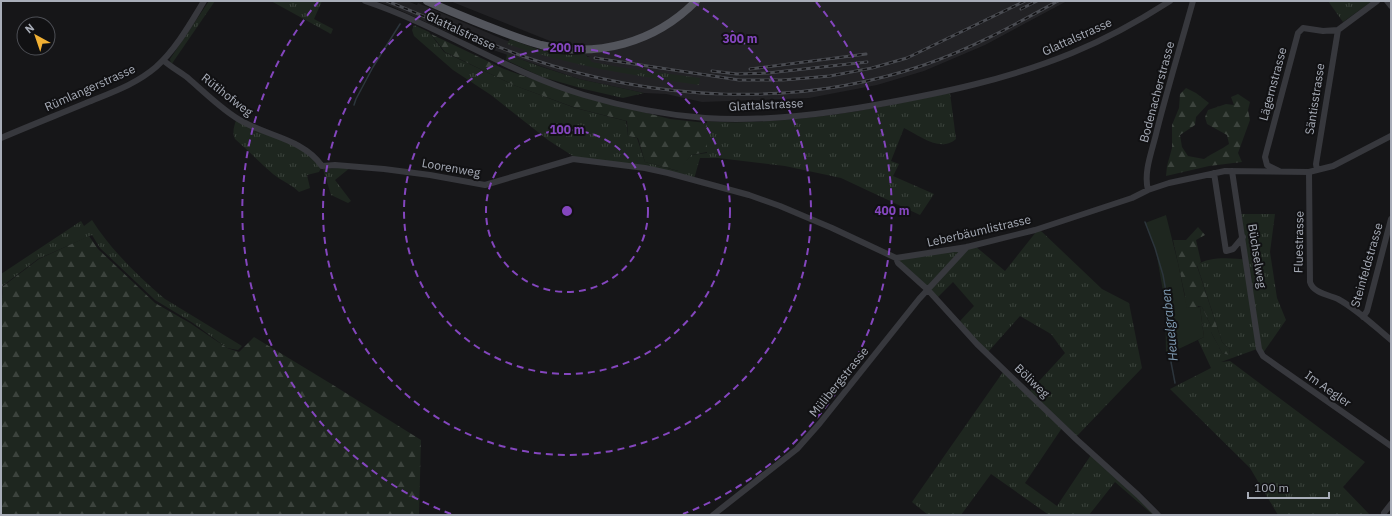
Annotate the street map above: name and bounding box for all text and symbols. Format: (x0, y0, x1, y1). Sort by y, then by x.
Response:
street label: Glattalstrasse (424, 8, 499, 53)
street label: Glattalstrasse (1040, 14, 1114, 59)
north arrow (16, 16, 56, 56)
text: N (22, 20, 37, 36)
text: 300 m (722, 31, 758, 46)
street label: Bodenacherstrasse (1136, 39, 1177, 144)
text: 200 m (549, 40, 585, 55)
street label: Lägernstrasse (1256, 45, 1290, 122)
street label: Rümlangerstrasse (42, 61, 138, 114)
street label: Säntisstrasse (1301, 62, 1328, 136)
street label: Rütihofweg (199, 70, 257, 120)
street label: Glattalstrasse (728, 95, 804, 114)
text: 100 m (549, 122, 585, 137)
street label: Loorenweg (421, 155, 482, 180)
text: 400 m (874, 203, 910, 218)
centre of rings (560, 204, 574, 218)
street label: Fluestrasse (1290, 210, 1307, 273)
street label: Leberbäumlistrasse (925, 211, 1033, 250)
street label: Steinfeldstrasse (1347, 221, 1386, 309)
street label: Büchselweg (1245, 223, 1270, 290)
water label: Heuelgraben (1157, 288, 1182, 362)
street label: Mülibergstrasse (806, 343, 872, 420)
street label: Böliweg (1012, 360, 1053, 401)
street label: Im Aegler (1302, 367, 1355, 410)
scale bar (1248, 474, 1329, 500)
text: 100 m (1254, 480, 1289, 495)

